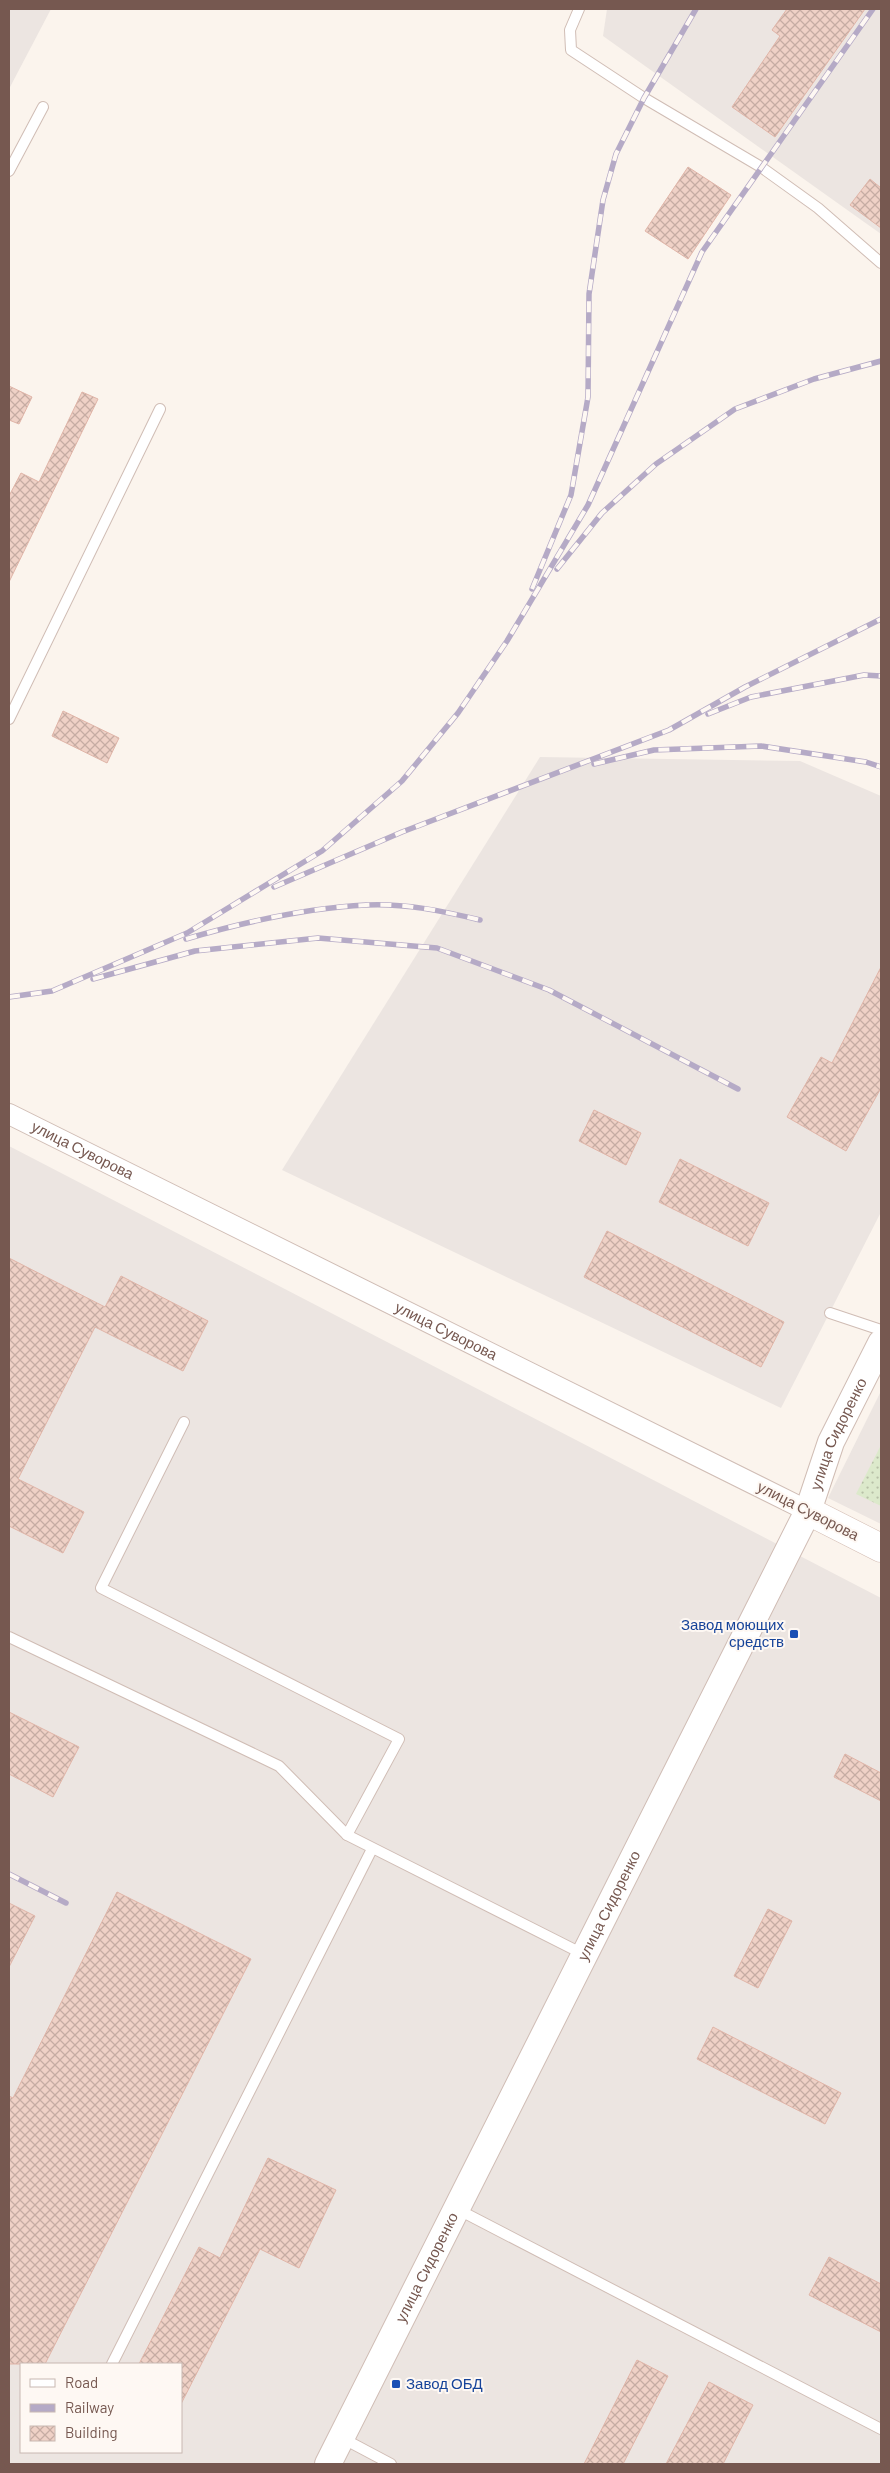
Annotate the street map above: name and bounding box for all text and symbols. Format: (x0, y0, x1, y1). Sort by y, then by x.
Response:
street label: улица Суворова (29, 1117, 137, 1183)
street label: улица Суворова (392, 1297, 501, 1363)
street label: улица Сидоренко (806, 1375, 870, 1492)
street label: улица Суворова (755, 1477, 863, 1544)
place label: Завод моющих средств (681, 1615, 784, 1650)
marker: Завод моющих средств (788, 1628, 800, 1640)
street label: улица Сидоренко (573, 1847, 643, 1963)
street label: улица Сидоренко (391, 2209, 461, 2325)
legend (20, 2363, 182, 2453)
text: Road (65, 2373, 98, 2391)
place label: Завод ОБД (406, 2374, 483, 2392)
marker: Завод ОБД (390, 2378, 402, 2390)
text: Railway (65, 2398, 114, 2416)
text: Building (65, 2423, 118, 2441)

